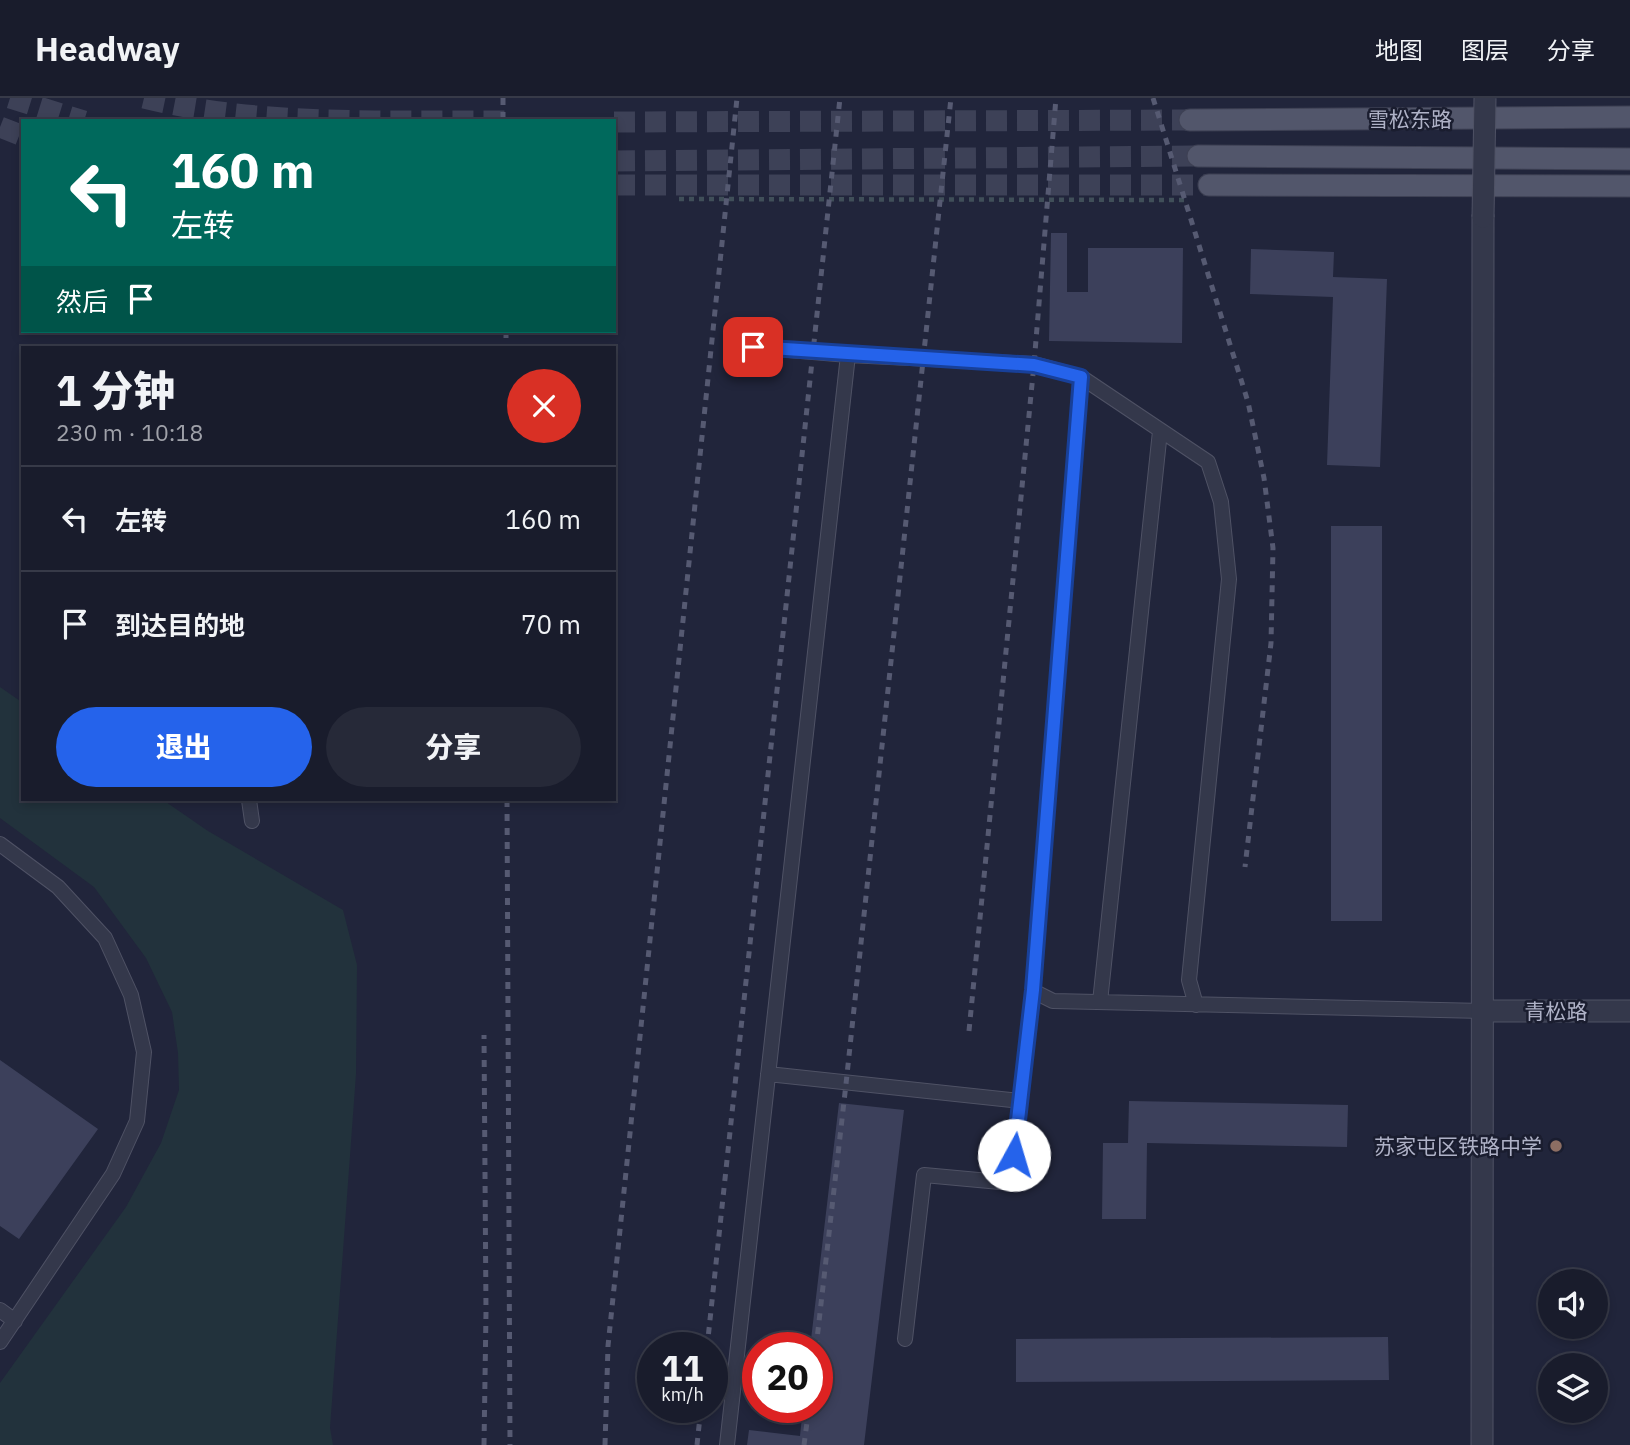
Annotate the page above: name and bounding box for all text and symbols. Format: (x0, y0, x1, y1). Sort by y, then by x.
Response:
text: Headway (35, 27, 180, 70)
text: 地图 (1375, 34, 1423, 66)
text: 图层 (1461, 34, 1509, 66)
text: 分享 (1547, 34, 1595, 66)
street label: 雪松东路 (1368, 105, 1452, 133)
text: 160 m (171, 138, 315, 201)
icon: left (56, 147, 147, 238)
text: 左转 (171, 204, 235, 246)
icon: arrive (122, 280, 160, 318)
text: 然后 (56, 284, 108, 318)
pin (723, 317, 783, 377)
icon: arrive (734, 328, 772, 366)
text: 1 分钟 (56, 363, 175, 418)
button: close (507, 369, 581, 443)
text: 230 m · 10:18 (56, 417, 203, 447)
icon: left (56, 500, 94, 538)
text: 160 m (505, 502, 581, 536)
text: 左转 (115, 503, 167, 537)
icon: arrive (56, 605, 94, 643)
text: 70 m (521, 607, 581, 641)
text: 到达目的地 (115, 608, 245, 642)
button: 退出 (56, 707, 312, 787)
button: 分享 (326, 707, 581, 787)
street label: 青松路 (1525, 997, 1588, 1025)
position arrow (977, 1118, 1051, 1192)
place label: 苏家屯区铁路中学 (1374, 1132, 1542, 1160)
marker: 苏家屯区铁路中学 (1548, 1138, 1564, 1154)
map controls (1538, 1269, 1608, 1423)
button: sound (1538, 1269, 1608, 1339)
speed limit sign: 20 (742, 1332, 833, 1423)
text: 11 (661, 1345, 704, 1391)
button: layers (1538, 1353, 1608, 1423)
text: km/h (661, 1383, 704, 1406)

